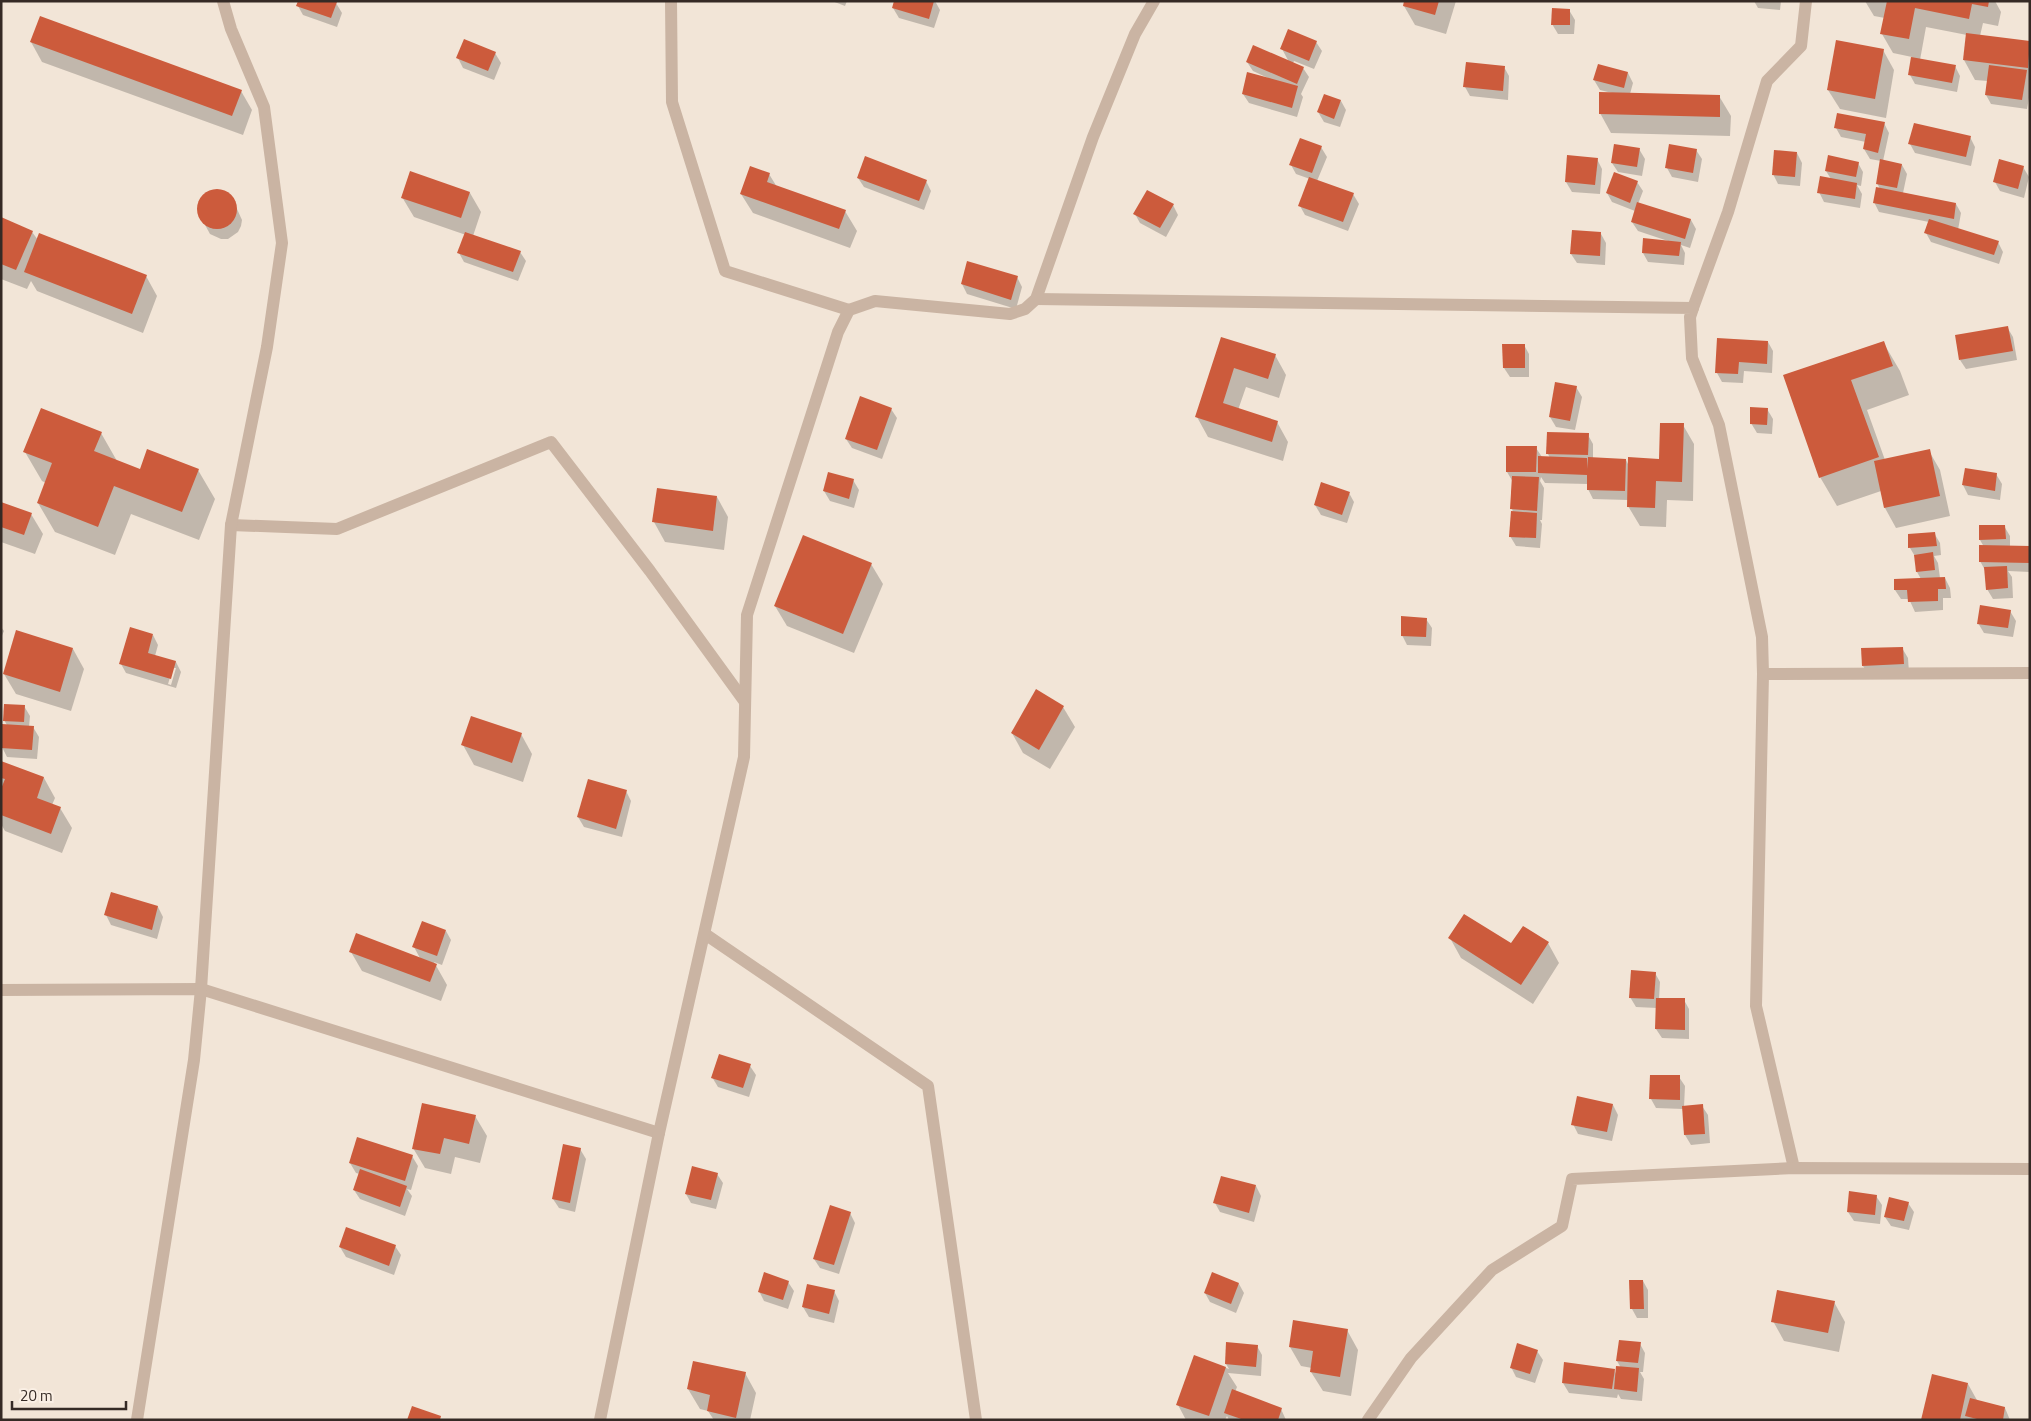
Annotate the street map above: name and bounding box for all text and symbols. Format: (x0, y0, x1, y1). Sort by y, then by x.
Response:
scale bar (12, 1378, 126, 1410)
text: 20 m (20, 1384, 53, 1407)

